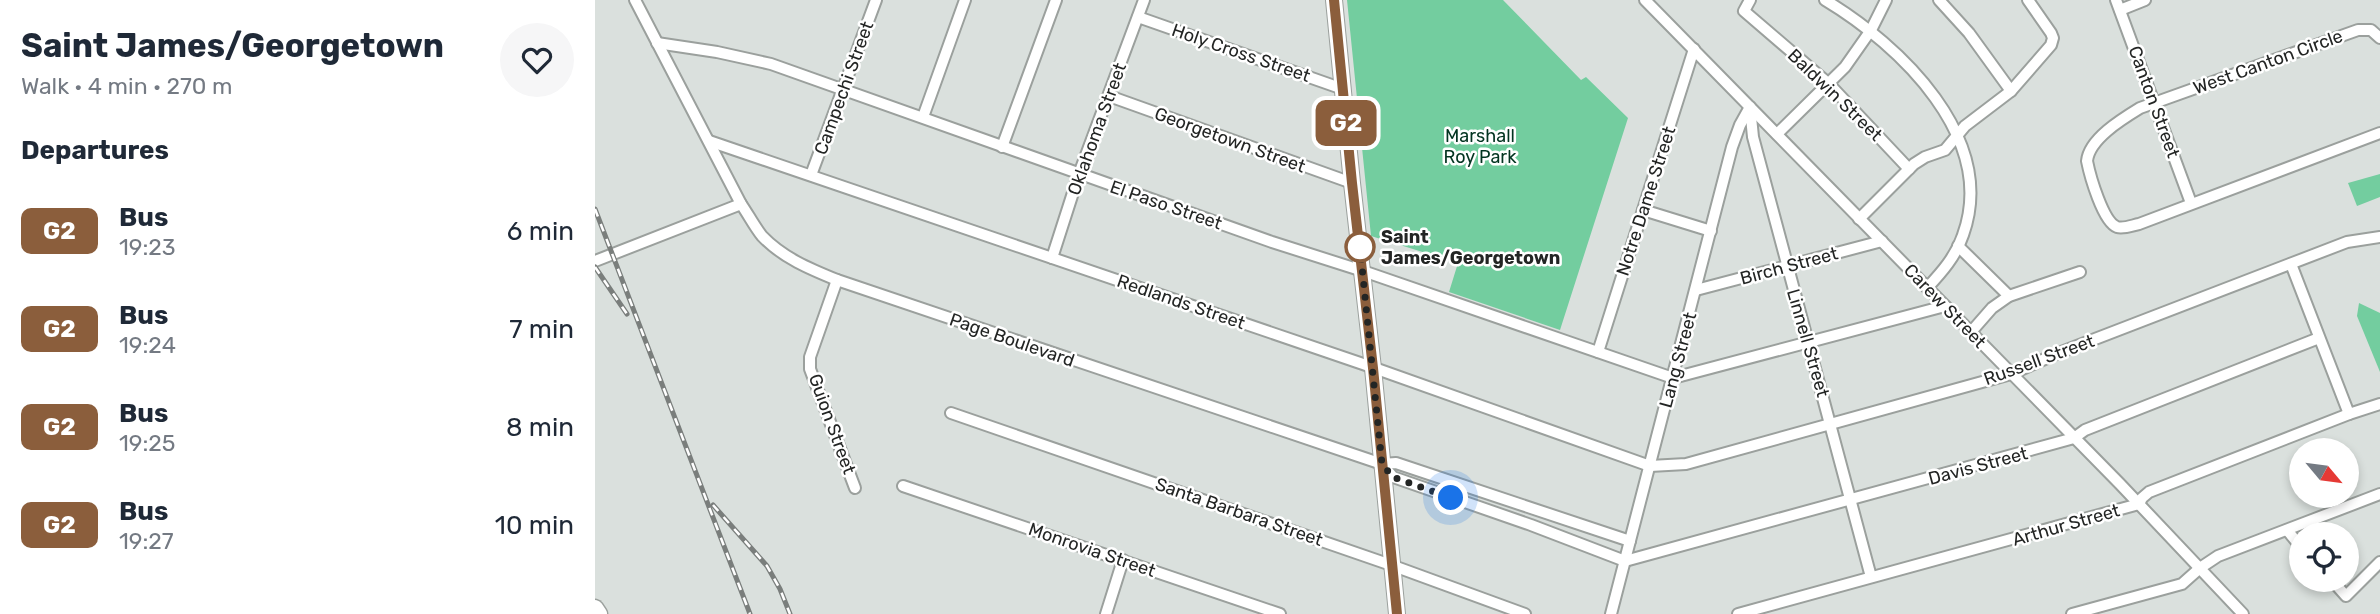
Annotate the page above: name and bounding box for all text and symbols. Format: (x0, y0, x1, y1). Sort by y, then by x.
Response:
street label: Campechi Street (810, 18, 878, 158)
street label: Holy Cross Street (1169, 19, 1313, 87)
button: heart (500, 23, 574, 97)
street label: West Canton Circle (2190, 25, 2346, 99)
text: Saint James/Georgetown (21, 26, 444, 65)
street label: Canton Street (2124, 43, 2184, 161)
street label: Baldwin Street (1783, 44, 1887, 146)
street label: Oklahoma Street (1063, 60, 1131, 198)
text: Walk · 4 min · 270 m (21, 72, 232, 100)
line badge: G2 (1315, 100, 1377, 146)
street label: Georgetown Street (1152, 102, 1308, 178)
text: G2 (1330, 109, 1362, 137)
street label: Notre Dame Street (1611, 124, 1681, 278)
park label: Marshall Roy Park (1444, 125, 1517, 168)
text: Departures (21, 135, 169, 166)
street label: El Paso Street (1107, 176, 1225, 234)
text: Bus (119, 202, 168, 233)
text: 6 min (507, 216, 574, 247)
text: G2 (43, 217, 76, 245)
place label: Saint James/Georgetown (1381, 226, 1560, 269)
marker: Saint James/Georgetown (1345, 232, 1375, 262)
text: 19:23 (119, 233, 176, 261)
street label: Birch Street (1738, 242, 1840, 290)
street label: Carew Street (1899, 259, 1991, 353)
street label: Redlands Street (1114, 270, 1248, 334)
street label: Linnell Street (1782, 286, 1834, 400)
text: Bus (119, 300, 168, 331)
street label: Page Boulevard (947, 308, 1077, 372)
street label: Lang Street (1655, 310, 1701, 410)
text: 7 min (509, 314, 574, 345)
text: G2 (43, 315, 76, 343)
street label: Russell Street (1981, 330, 2097, 390)
text: 19:24 (119, 331, 176, 359)
street label: Guion Street (804, 371, 860, 477)
text: Bus (119, 398, 168, 429)
text: 8 min (506, 412, 574, 443)
text: G2 (43, 413, 76, 441)
text: 19:25 (119, 429, 176, 457)
north arrow (2289, 438, 2359, 508)
map controls (2289, 438, 2359, 592)
street label: Davis Street (1926, 442, 2030, 490)
street label: Santa Barbara Street (1152, 473, 1326, 551)
your location (1433, 480, 1468, 515)
text: Bus (119, 496, 168, 527)
street label: Arthur Street (2010, 499, 2122, 551)
text: 10 min (495, 510, 574, 541)
text: G2 (43, 511, 76, 539)
street label: Monrovia Street (1026, 518, 1158, 582)
button: locate (2289, 522, 2359, 592)
text: 19:27 (119, 527, 174, 555)

